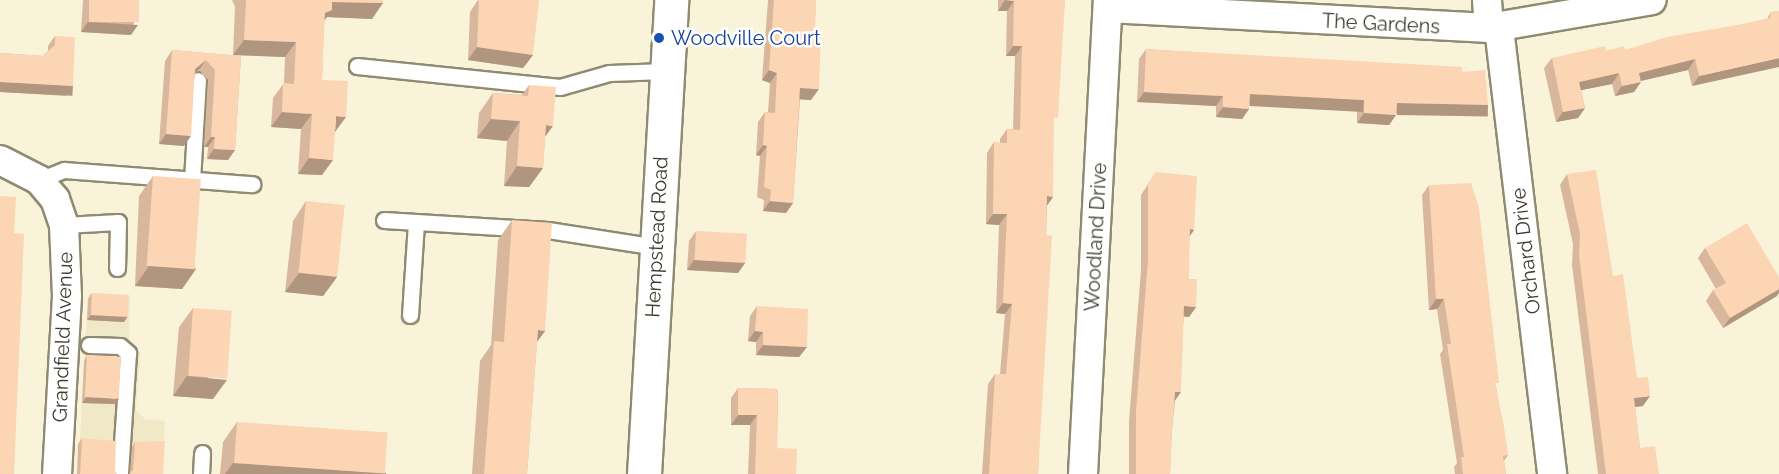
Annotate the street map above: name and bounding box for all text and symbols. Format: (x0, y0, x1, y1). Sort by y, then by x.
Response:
street label: The Gardens (1321, 9, 1441, 39)
place label: Woodville Court (671, 26, 821, 50)
marker: Woodville Court (652, 31, 666, 45)
street label: Hempstead Road (641, 156, 673, 318)
street label: Woodland Drive (1080, 162, 1112, 312)
street label: Orchard Drive (1506, 186, 1546, 316)
street label: Grandfield Avenue (48, 251, 78, 423)

